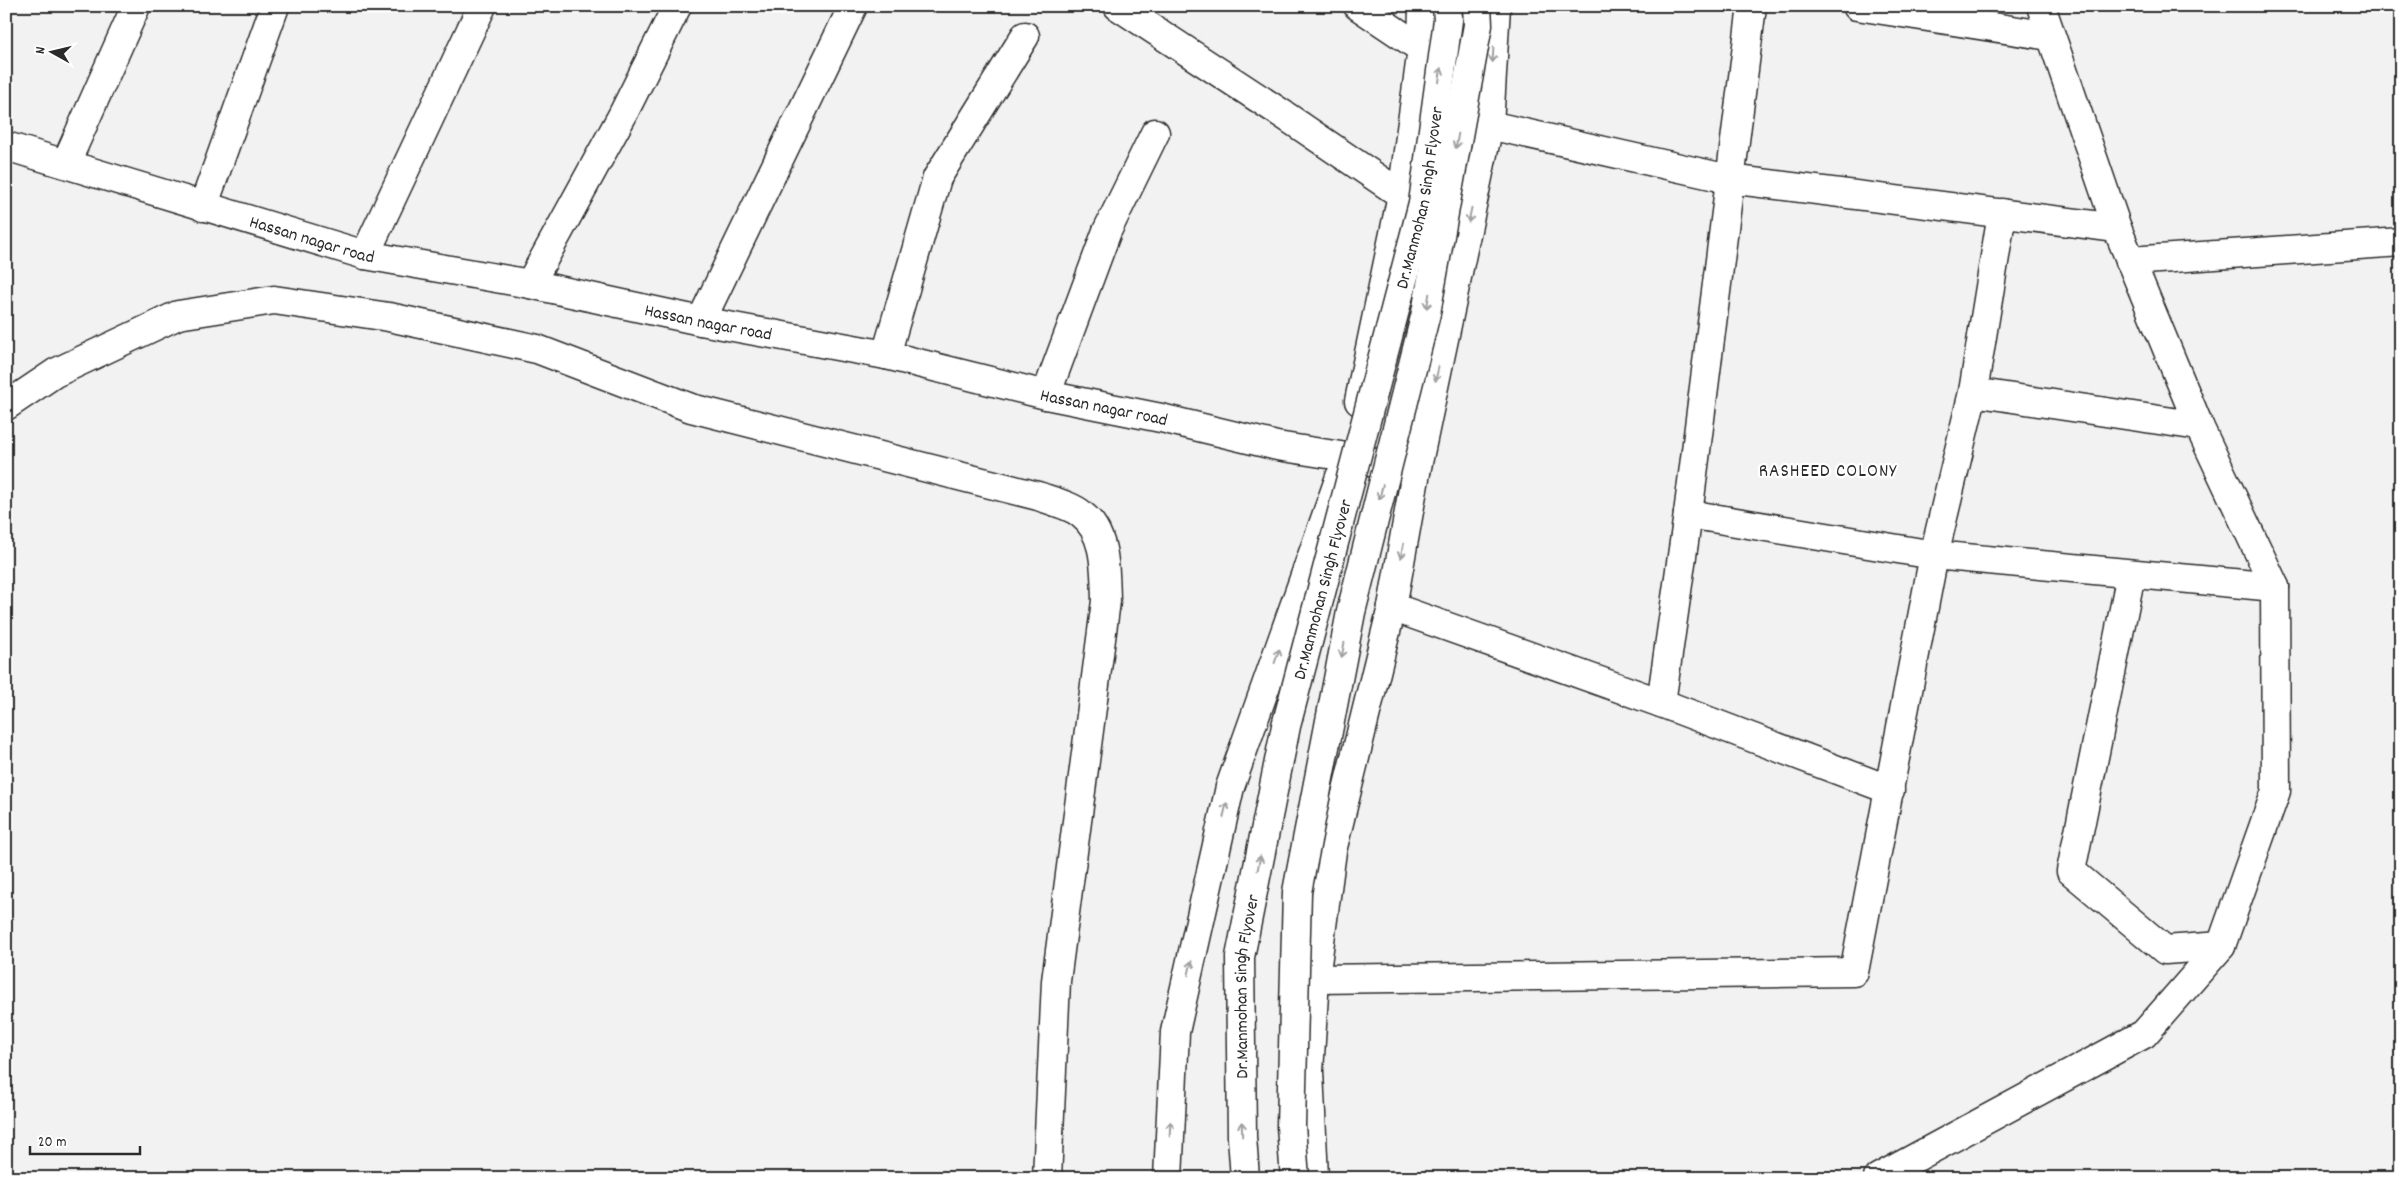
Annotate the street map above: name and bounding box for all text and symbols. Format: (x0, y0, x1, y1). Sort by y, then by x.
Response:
north arrow (28, 28, 78, 78)
text: N (31, 46, 52, 55)
one-way arrow (1489, 47, 1498, 63)
one-way arrow (1435, 67, 1445, 83)
street label: Dr.Manmohan Singh Flyover (1391, 105, 1451, 292)
one-way arrow (1452, 132, 1461, 148)
one-way arrow (1465, 207, 1474, 223)
street label: Hassan nagar road (246, 211, 376, 271)
one-way arrow (1423, 292, 1433, 308)
street label: Hassan nagar road (642, 299, 774, 349)
one-way arrow (1432, 366, 1441, 382)
street label: Hassan nagar road (1037, 384, 1170, 434)
district label: RASHEED COLONY (1759, 459, 1897, 486)
one-way arrow (1376, 484, 1385, 500)
street label: Dr.Manmohan Singh Flyover (1289, 497, 1360, 683)
one-way arrow (1397, 543, 1407, 559)
one-way arrow (1338, 642, 1348, 658)
one-way arrow (1273, 649, 1282, 664)
one-way arrow (1221, 802, 1230, 818)
one-way arrow (1254, 856, 1264, 872)
street label: Dr.Manmohan Singh Flyover (1230, 892, 1267, 1079)
one-way arrow (1186, 961, 1195, 977)
one-way arrow (1166, 1121, 1175, 1137)
one-way arrow (1237, 1121, 1247, 1138)
scale bar (30, 1124, 140, 1156)
text: 20 m (38, 1132, 66, 1154)

